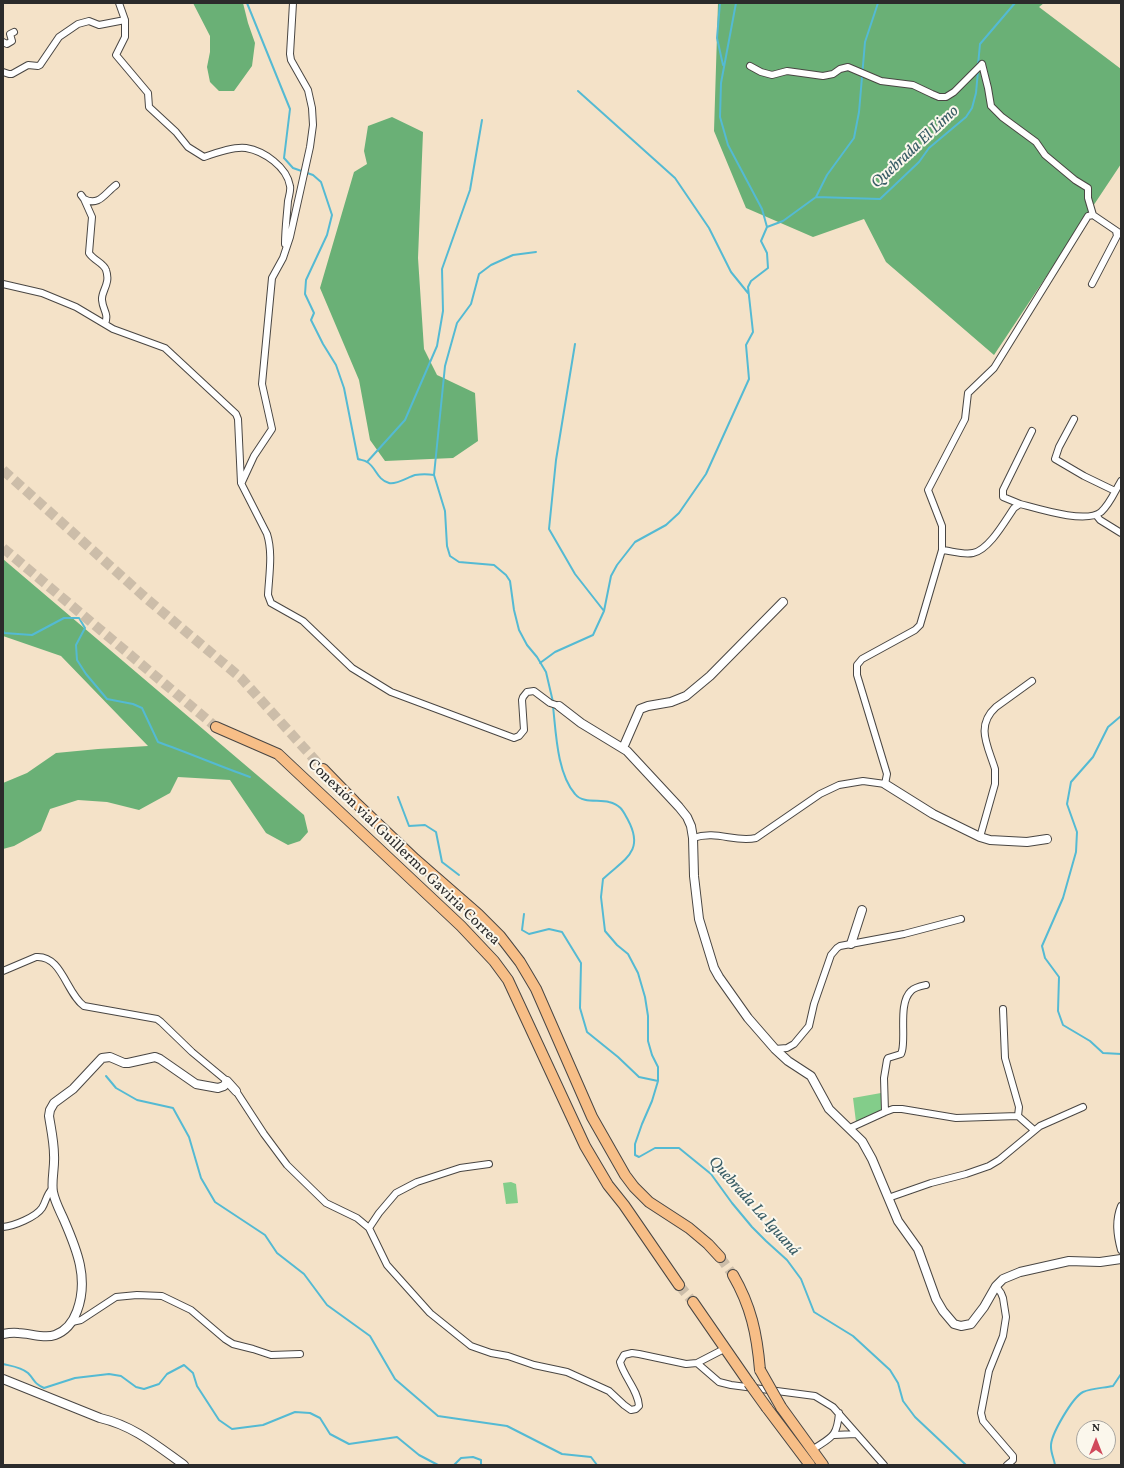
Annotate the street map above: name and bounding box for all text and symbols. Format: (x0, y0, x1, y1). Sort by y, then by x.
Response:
water label: Quebrada El Limo (868, 103, 964, 193)
street label: Conexión vial Guillermo Gaviria Correa (303, 756, 503, 950)
water label: Quebrada La Iguaná (703, 1153, 803, 1261)
north arrow (1076, 1420, 1116, 1460)
text: N (1092, 1421, 1100, 1436)

